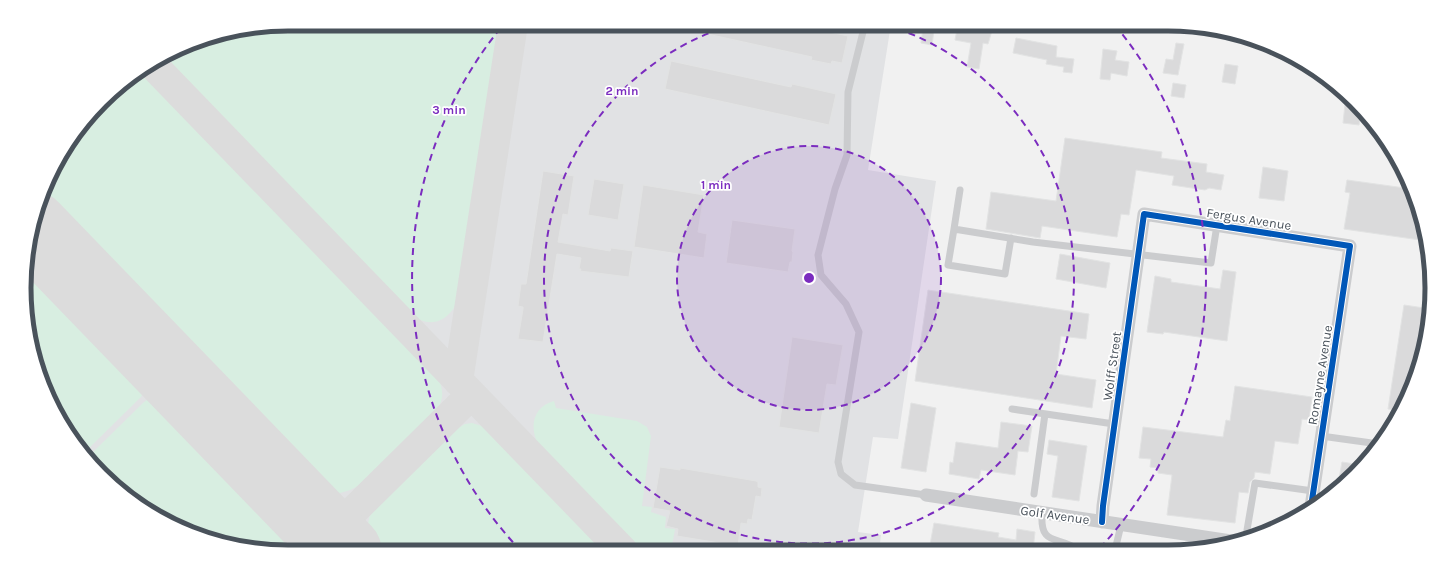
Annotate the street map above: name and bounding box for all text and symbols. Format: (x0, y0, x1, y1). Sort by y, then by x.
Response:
text: 2 min (605, 84, 639, 98)
text: 3 min (432, 103, 466, 117)
text: 1 min (701, 178, 731, 192)
street label: Fergus Avenue (1206, 205, 1293, 233)
centre of rings (802, 271, 816, 285)
street label: Romayne Avenue (1305, 324, 1335, 426)
street label: Wolff Street (1100, 330, 1124, 402)
street label: Golf Avenue (1020, 503, 1091, 527)

